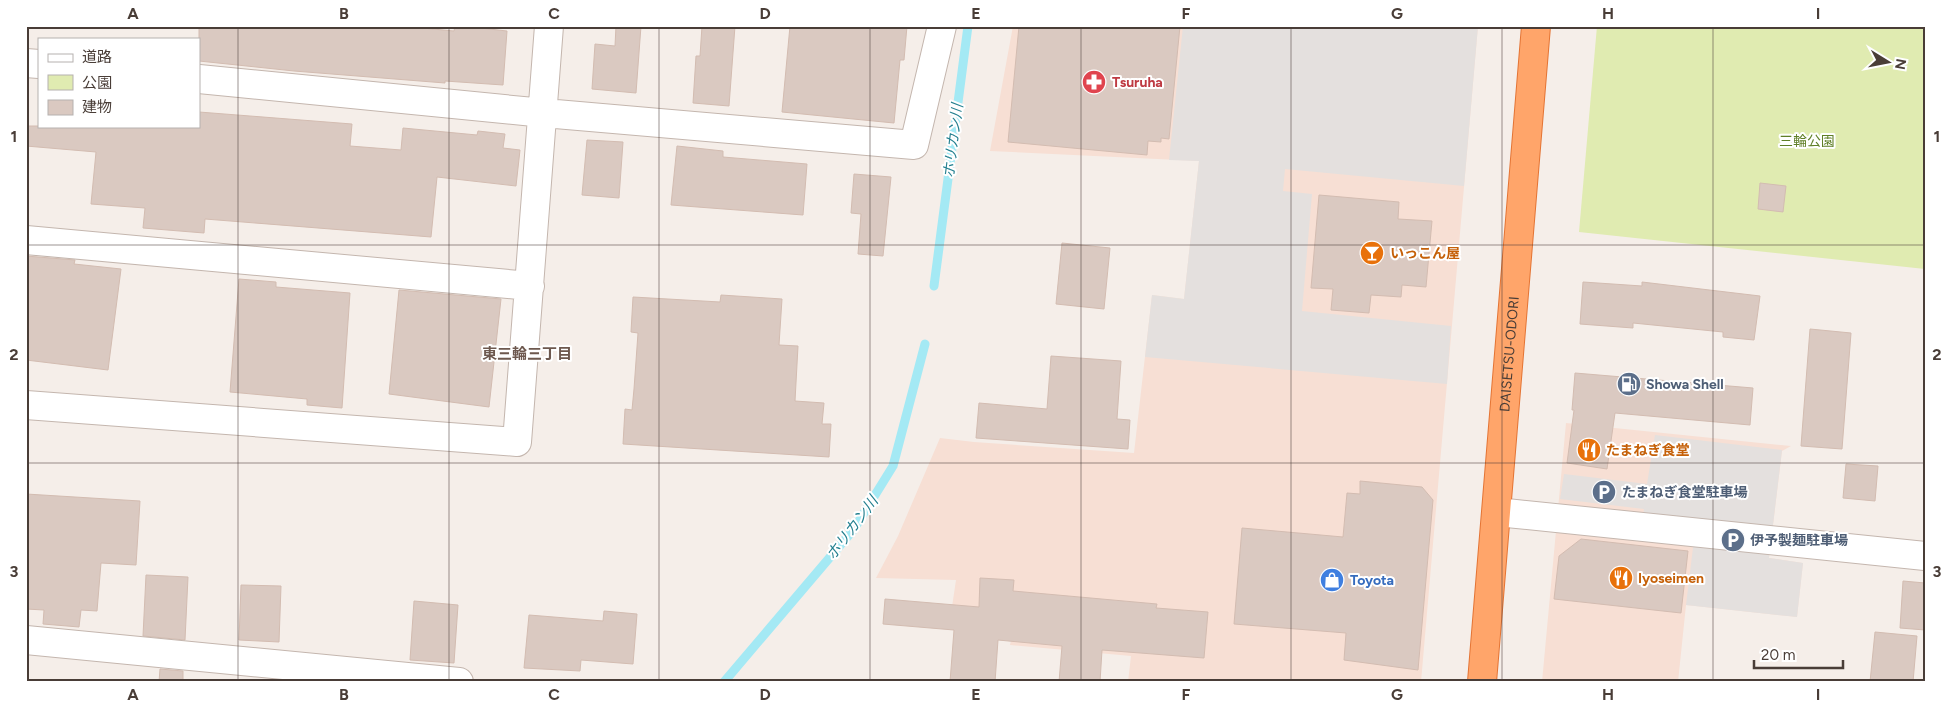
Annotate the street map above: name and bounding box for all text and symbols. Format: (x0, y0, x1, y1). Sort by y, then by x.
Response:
text: A (127, 4, 139, 23)
text: B (339, 4, 349, 23)
text: C (548, 4, 560, 23)
text: D (759, 4, 771, 23)
text: E (971, 4, 981, 23)
text: F (1182, 4, 1191, 23)
text: G (1391, 4, 1403, 23)
text: H (1602, 4, 1614, 23)
text: I (1816, 4, 1820, 23)
legend (38, 38, 200, 128)
north arrow (1864, 38, 1914, 88)
text: 道路 (82, 48, 112, 66)
text: N (1891, 57, 1910, 71)
pharmacy icon: Tsuruha (1081, 69, 1107, 95)
text: 公園 (82, 74, 112, 92)
place label: Tsuruha (1112, 74, 1163, 91)
text: 建物 (82, 98, 112, 116)
water label: ホリカン川 (939, 101, 967, 179)
text: 1 (11, 127, 17, 146)
text: 1 (1934, 127, 1940, 146)
park label: 三輪公園 (1779, 133, 1835, 150)
bar icon: いっこん屋 (1359, 240, 1385, 266)
place label: いっこん屋 (1390, 245, 1460, 262)
street label: DAISETSU-ODORI (1496, 296, 1522, 413)
text: 2 (9, 345, 19, 364)
district label: 東三輪三丁目 (482, 345, 572, 363)
text: 2 (1932, 345, 1942, 364)
fuel station icon: Showa Shell (1616, 371, 1642, 397)
place label: Showa Shell (1646, 376, 1724, 393)
restaurant icon: たまねぎ食堂 (1576, 437, 1602, 463)
place label: たまねぎ食堂 (1606, 442, 1690, 459)
parking icon: たまねぎ食堂駐車場 (1591, 479, 1617, 505)
place label: たまねぎ食堂駐車場 (1622, 484, 1748, 501)
water label: ホリカン川 (822, 491, 883, 563)
parking icon: 伊予製麺駐車場 (1720, 527, 1746, 553)
place label: 伊予製麺駐車場 (1750, 532, 1848, 549)
text: 3 (10, 562, 19, 581)
text: 3 (1933, 562, 1942, 581)
restaurant icon: Iyoseimen (1608, 565, 1634, 591)
shop icon: Toyota (1319, 567, 1345, 593)
place label: Iyoseimen (1638, 570, 1704, 587)
place label: Toyota (1350, 572, 1394, 589)
scale bar (1754, 638, 1842, 670)
text: 20 m (1761, 646, 1795, 664)
text: A (127, 685, 139, 704)
text: B (339, 685, 349, 704)
text: C (548, 685, 560, 704)
text: D (759, 685, 771, 704)
text: E (971, 685, 981, 704)
text: F (1182, 685, 1191, 704)
text: G (1391, 685, 1403, 704)
text: H (1602, 685, 1614, 704)
text: I (1816, 685, 1820, 704)

